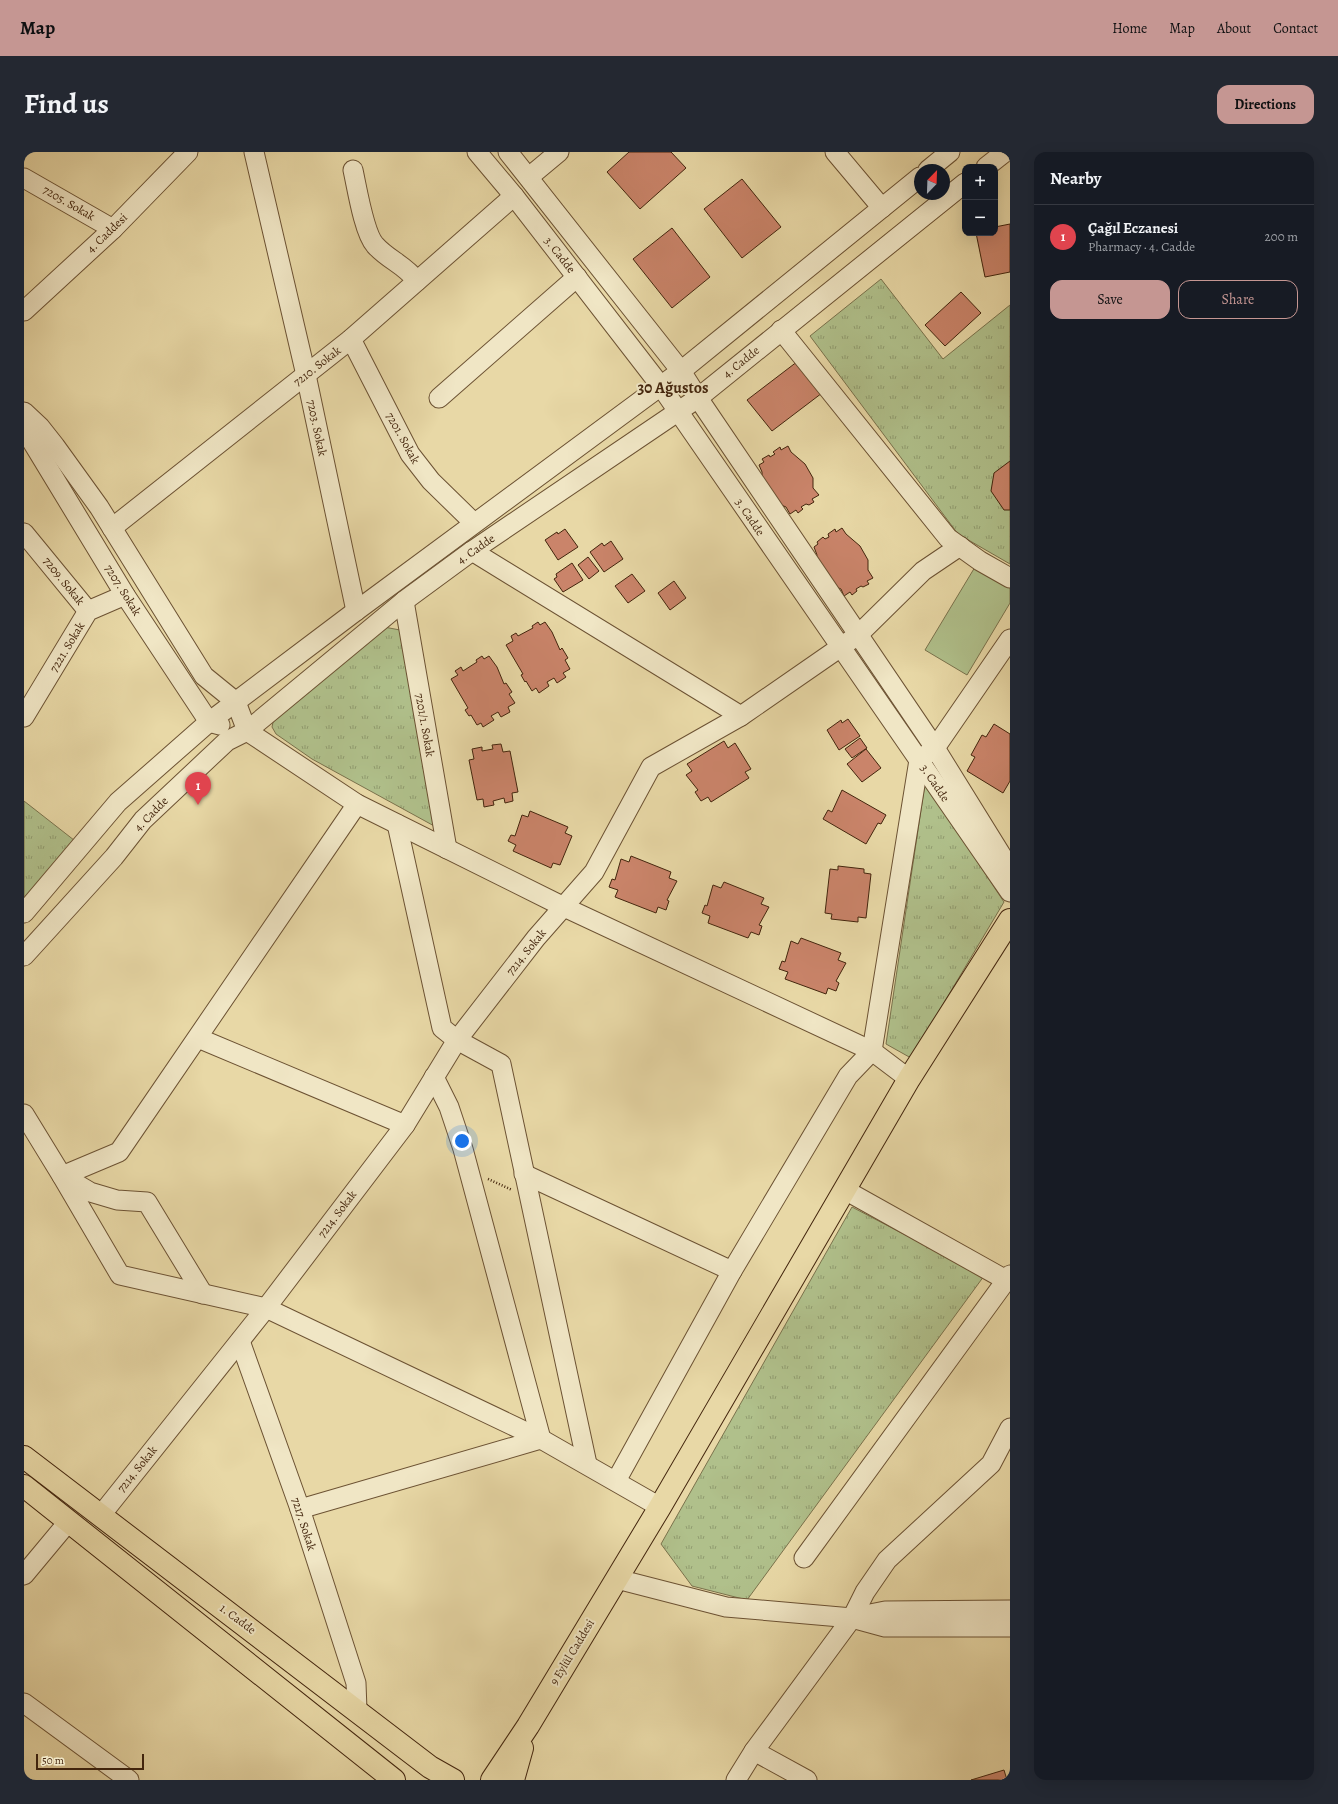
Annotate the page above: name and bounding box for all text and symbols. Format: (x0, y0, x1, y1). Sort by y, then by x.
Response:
text: Map (20, 15, 55, 41)
text: Home (1112, 19, 1147, 38)
text: Map (1169, 19, 1195, 38)
text: About (1217, 19, 1251, 38)
text: Contact (1273, 19, 1318, 38)
text: Find us (24, 85, 109, 123)
button: Directions (1217, 85, 1314, 124)
north arrow (914, 164, 950, 200)
map controls (962, 164, 998, 236)
button: + (962, 164, 998, 200)
text: Nearby (1050, 167, 1101, 190)
street label: 7205. Sokak (40, 182, 98, 224)
button: − (962, 200, 998, 236)
street label: 4. Caddesi (83, 210, 131, 256)
text: Çağıl Eczanesi (1088, 218, 1178, 238)
text: 1 (1061, 228, 1065, 245)
text: 200 m (1265, 228, 1298, 245)
street label: 3. Cadde (541, 233, 579, 277)
text: Pharmacy · 4. Cadde (1088, 238, 1195, 255)
button: Save (1050, 280, 1170, 319)
button: Share (1178, 280, 1298, 319)
street label: 7210. Sokak (290, 342, 344, 390)
street label: 4. Cadde (719, 342, 763, 382)
district label: 30 Ağustos (637, 377, 709, 399)
street label: 7203. Sokak (303, 398, 331, 458)
street label: 7201. Sokak (382, 409, 424, 467)
street label: 3. Cadde (732, 495, 768, 539)
street label: 4. Cadde (454, 530, 498, 568)
street label: 7209. Sokak (40, 554, 88, 609)
street label: 7207. Sokak (101, 561, 145, 619)
street label: 7221. Sokak (46, 619, 88, 675)
street label: 7201/1. Sokak (412, 692, 438, 758)
street label: 3. Cadde (917, 761, 953, 805)
pin: 1 (185, 772, 211, 805)
street label: 4. Cadde (130, 793, 172, 835)
street label: 7214. Sokak (502, 925, 550, 979)
your location (452, 1131, 472, 1151)
street label: 7214. Sokak (314, 1187, 360, 1241)
street label: 7214. Sokak (113, 1442, 161, 1496)
street label: 7217. Sokak (288, 1495, 320, 1553)
street label: 1. Cadde (217, 1600, 259, 1638)
street label: 9 Eylül Caddesi (546, 1616, 598, 1688)
scale bar (36, 1752, 144, 1771)
text: 50 m (42, 1753, 64, 1768)

